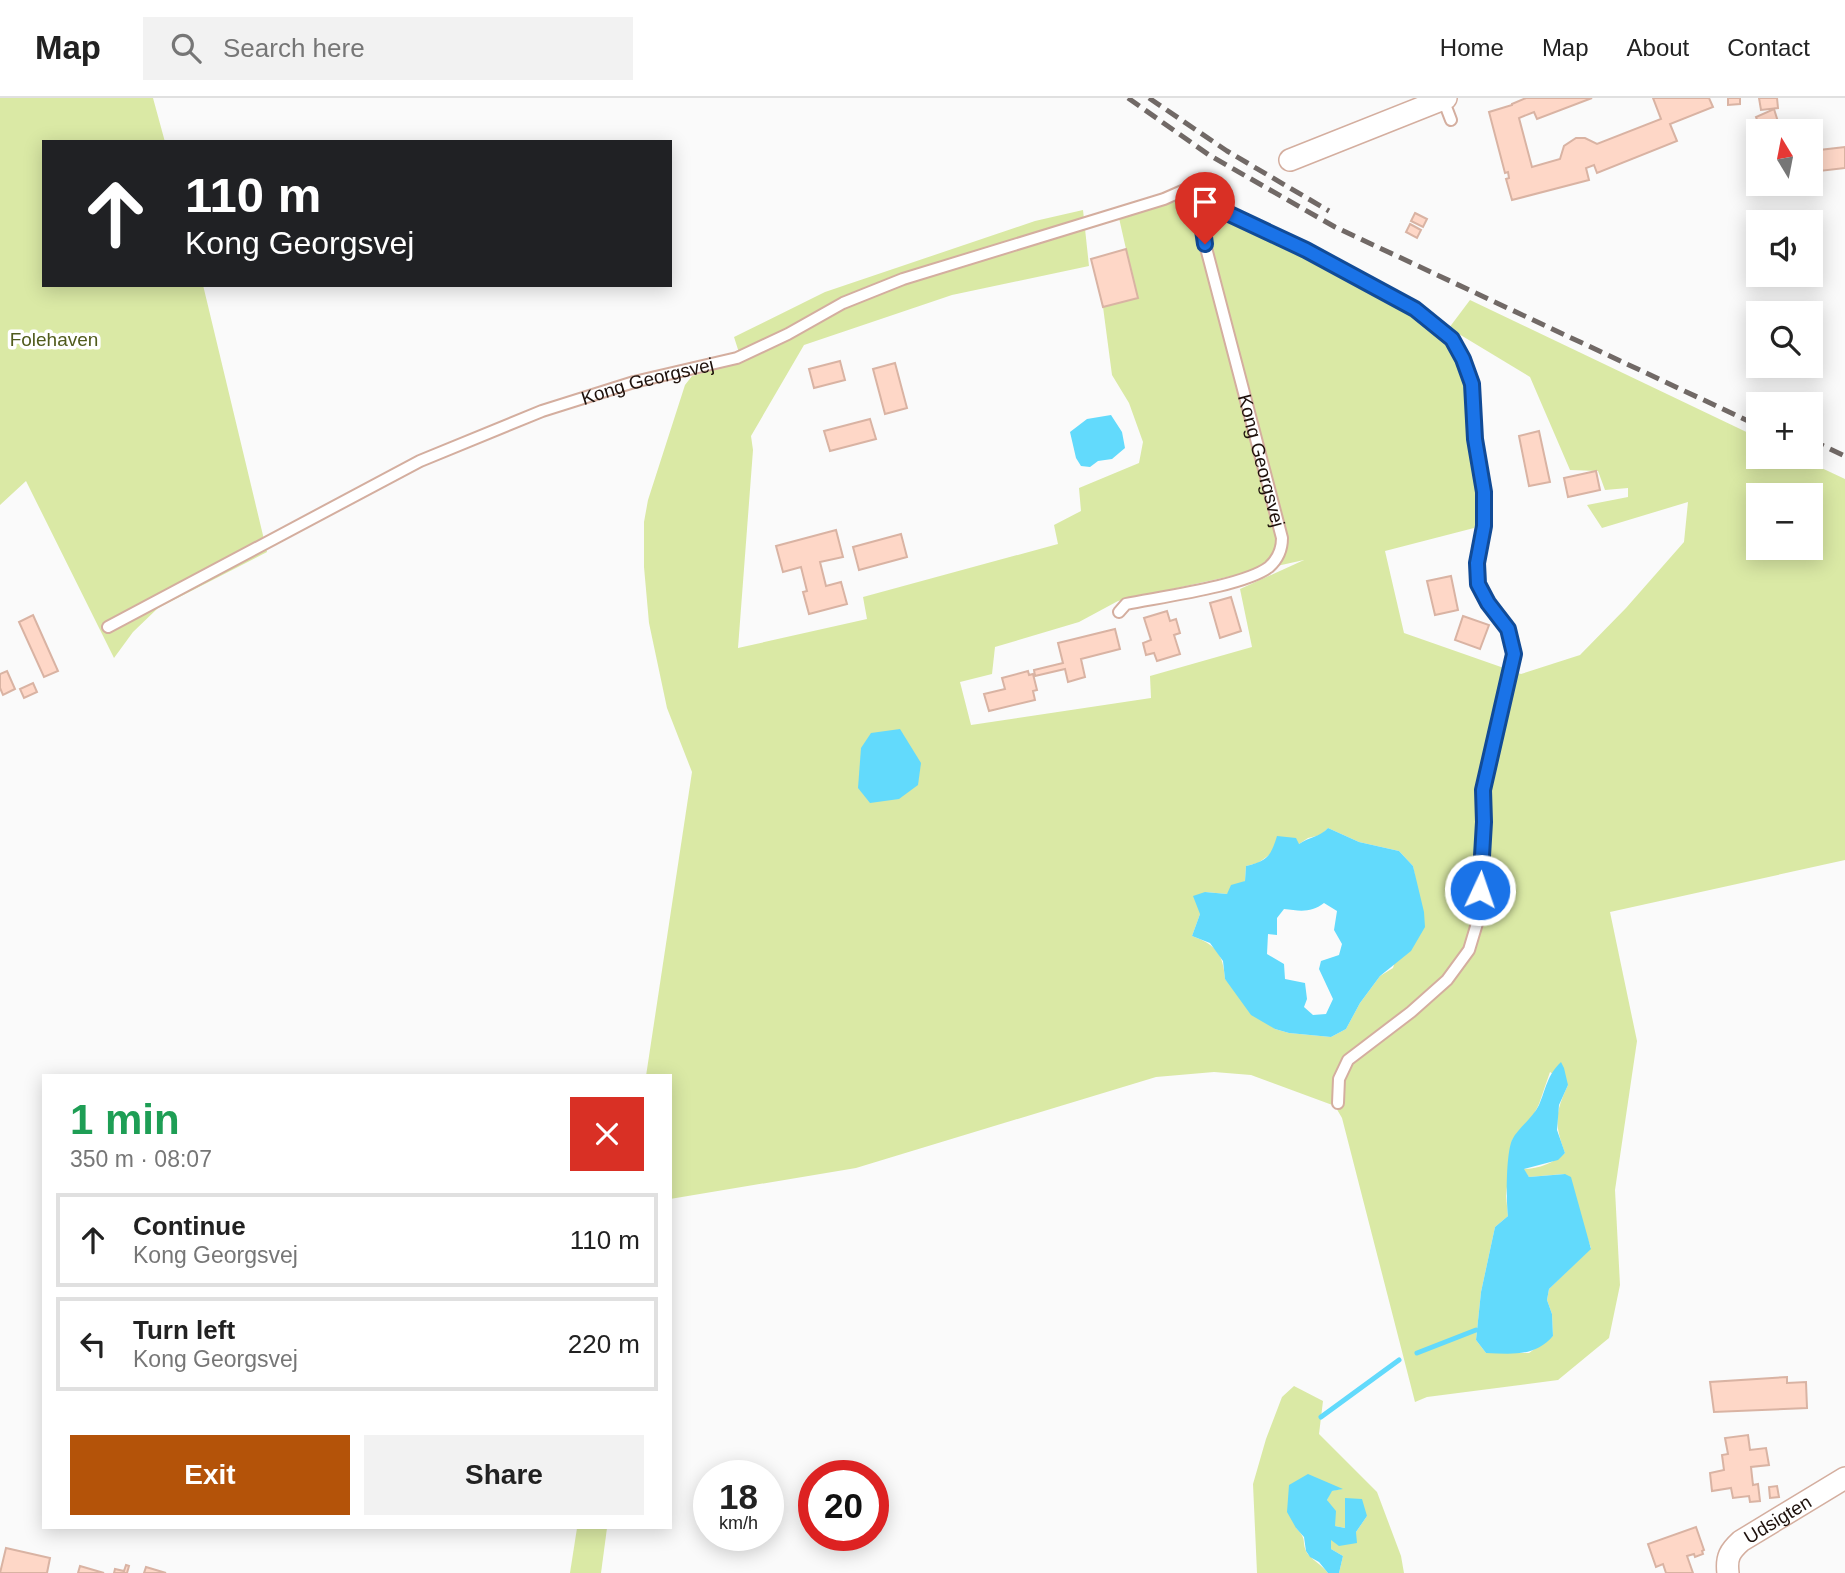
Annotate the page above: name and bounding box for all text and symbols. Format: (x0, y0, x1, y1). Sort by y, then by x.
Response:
search box (143, 17, 633, 80)
text: Map (35, 29, 101, 66)
icon: search (167, 29, 205, 67)
text: Search here (223, 33, 365, 63)
text: Home (1440, 34, 1504, 61)
text: Map (1542, 34, 1589, 61)
text: About (1627, 34, 1689, 61)
text: Contact (1727, 34, 1810, 61)
north arrow (1746, 119, 1824, 196)
map controls (1746, 119, 1823, 560)
icon: ahead (70, 168, 161, 259)
text: 110 m (185, 168, 321, 222)
pin (1175, 172, 1235, 244)
icon: arrive (1186, 183, 1224, 221)
button: sound (1746, 210, 1823, 287)
text: Kong Georgsvej (185, 225, 414, 261)
button: search (1746, 301, 1823, 378)
park label: Folehaven (10, 329, 98, 350)
street label: Kong Georgsvej (579, 354, 716, 409)
street label: Kong Georgsvej (1234, 392, 1289, 529)
button: + (1746, 392, 1823, 469)
button: − (1746, 483, 1823, 560)
position arrow (1443, 853, 1517, 927)
text: 1 min (70, 1096, 180, 1143)
button: close (570, 1097, 644, 1171)
text: 350 m · 08:07 (70, 1146, 212, 1172)
text: Continue (133, 1211, 246, 1241)
icon: ahead (74, 1221, 112, 1259)
text: 110 m (570, 1225, 640, 1255)
text: Kong Georgsvej (133, 1242, 298, 1268)
text: Turn left (133, 1315, 235, 1345)
icon: left (74, 1325, 112, 1363)
text: 220 m (568, 1329, 640, 1359)
text: Kong Georgsvej (133, 1346, 298, 1372)
button: Exit (70, 1435, 350, 1515)
button: Share (364, 1435, 644, 1515)
speed limit sign: 20 (798, 1460, 889, 1551)
text: 18 (719, 1477, 758, 1516)
street label: Udsigten (1740, 1491, 1815, 1548)
text: km/h (719, 1513, 758, 1533)

